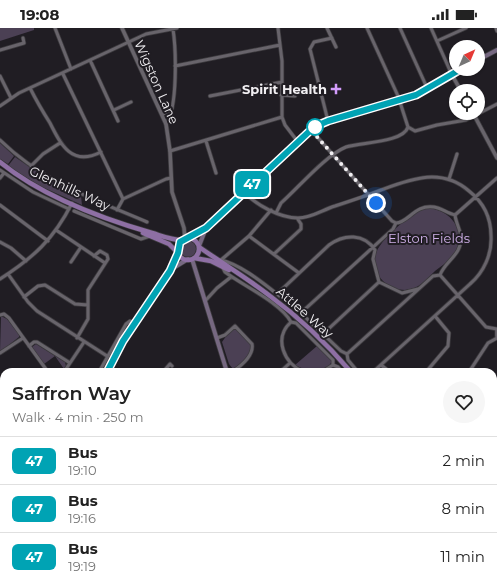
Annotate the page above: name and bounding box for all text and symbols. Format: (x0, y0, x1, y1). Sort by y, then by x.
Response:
text: 19:08 (20, 5, 59, 24)
street label: Wigston Lane (131, 37, 183, 127)
north arrow (449, 40, 485, 76)
map controls (449, 40, 485, 120)
place label: Spirit Health (242, 81, 327, 97)
marker: Spirit Health (330, 83, 342, 95)
button: locate (449, 84, 485, 120)
unlabelled marker (306, 118, 324, 136)
street label: Glenhills Way (27, 162, 114, 214)
line badge: 47 (234, 171, 270, 197)
text: 47 (243, 175, 261, 193)
your location (366, 193, 386, 213)
park label: Elston Fields (388, 230, 470, 246)
street label: Attlee Way (273, 283, 338, 342)
button: heart (443, 381, 485, 423)
text: Saffron Way (12, 382, 131, 405)
text: Walk · 4 min · 250 m (12, 409, 143, 425)
text: Bus (68, 443, 98, 462)
text: 2 min (442, 451, 485, 470)
text: 47 (25, 452, 43, 470)
text: 19:10 (68, 462, 97, 478)
text: Bus (68, 491, 98, 510)
text: 8 min (441, 499, 485, 518)
text: 47 (25, 500, 43, 518)
text: 19:16 (68, 510, 96, 526)
text: Bus (68, 539, 98, 558)
text: 11 min (440, 547, 485, 566)
text: 47 (25, 548, 43, 566)
text: 19:19 (68, 558, 96, 574)

